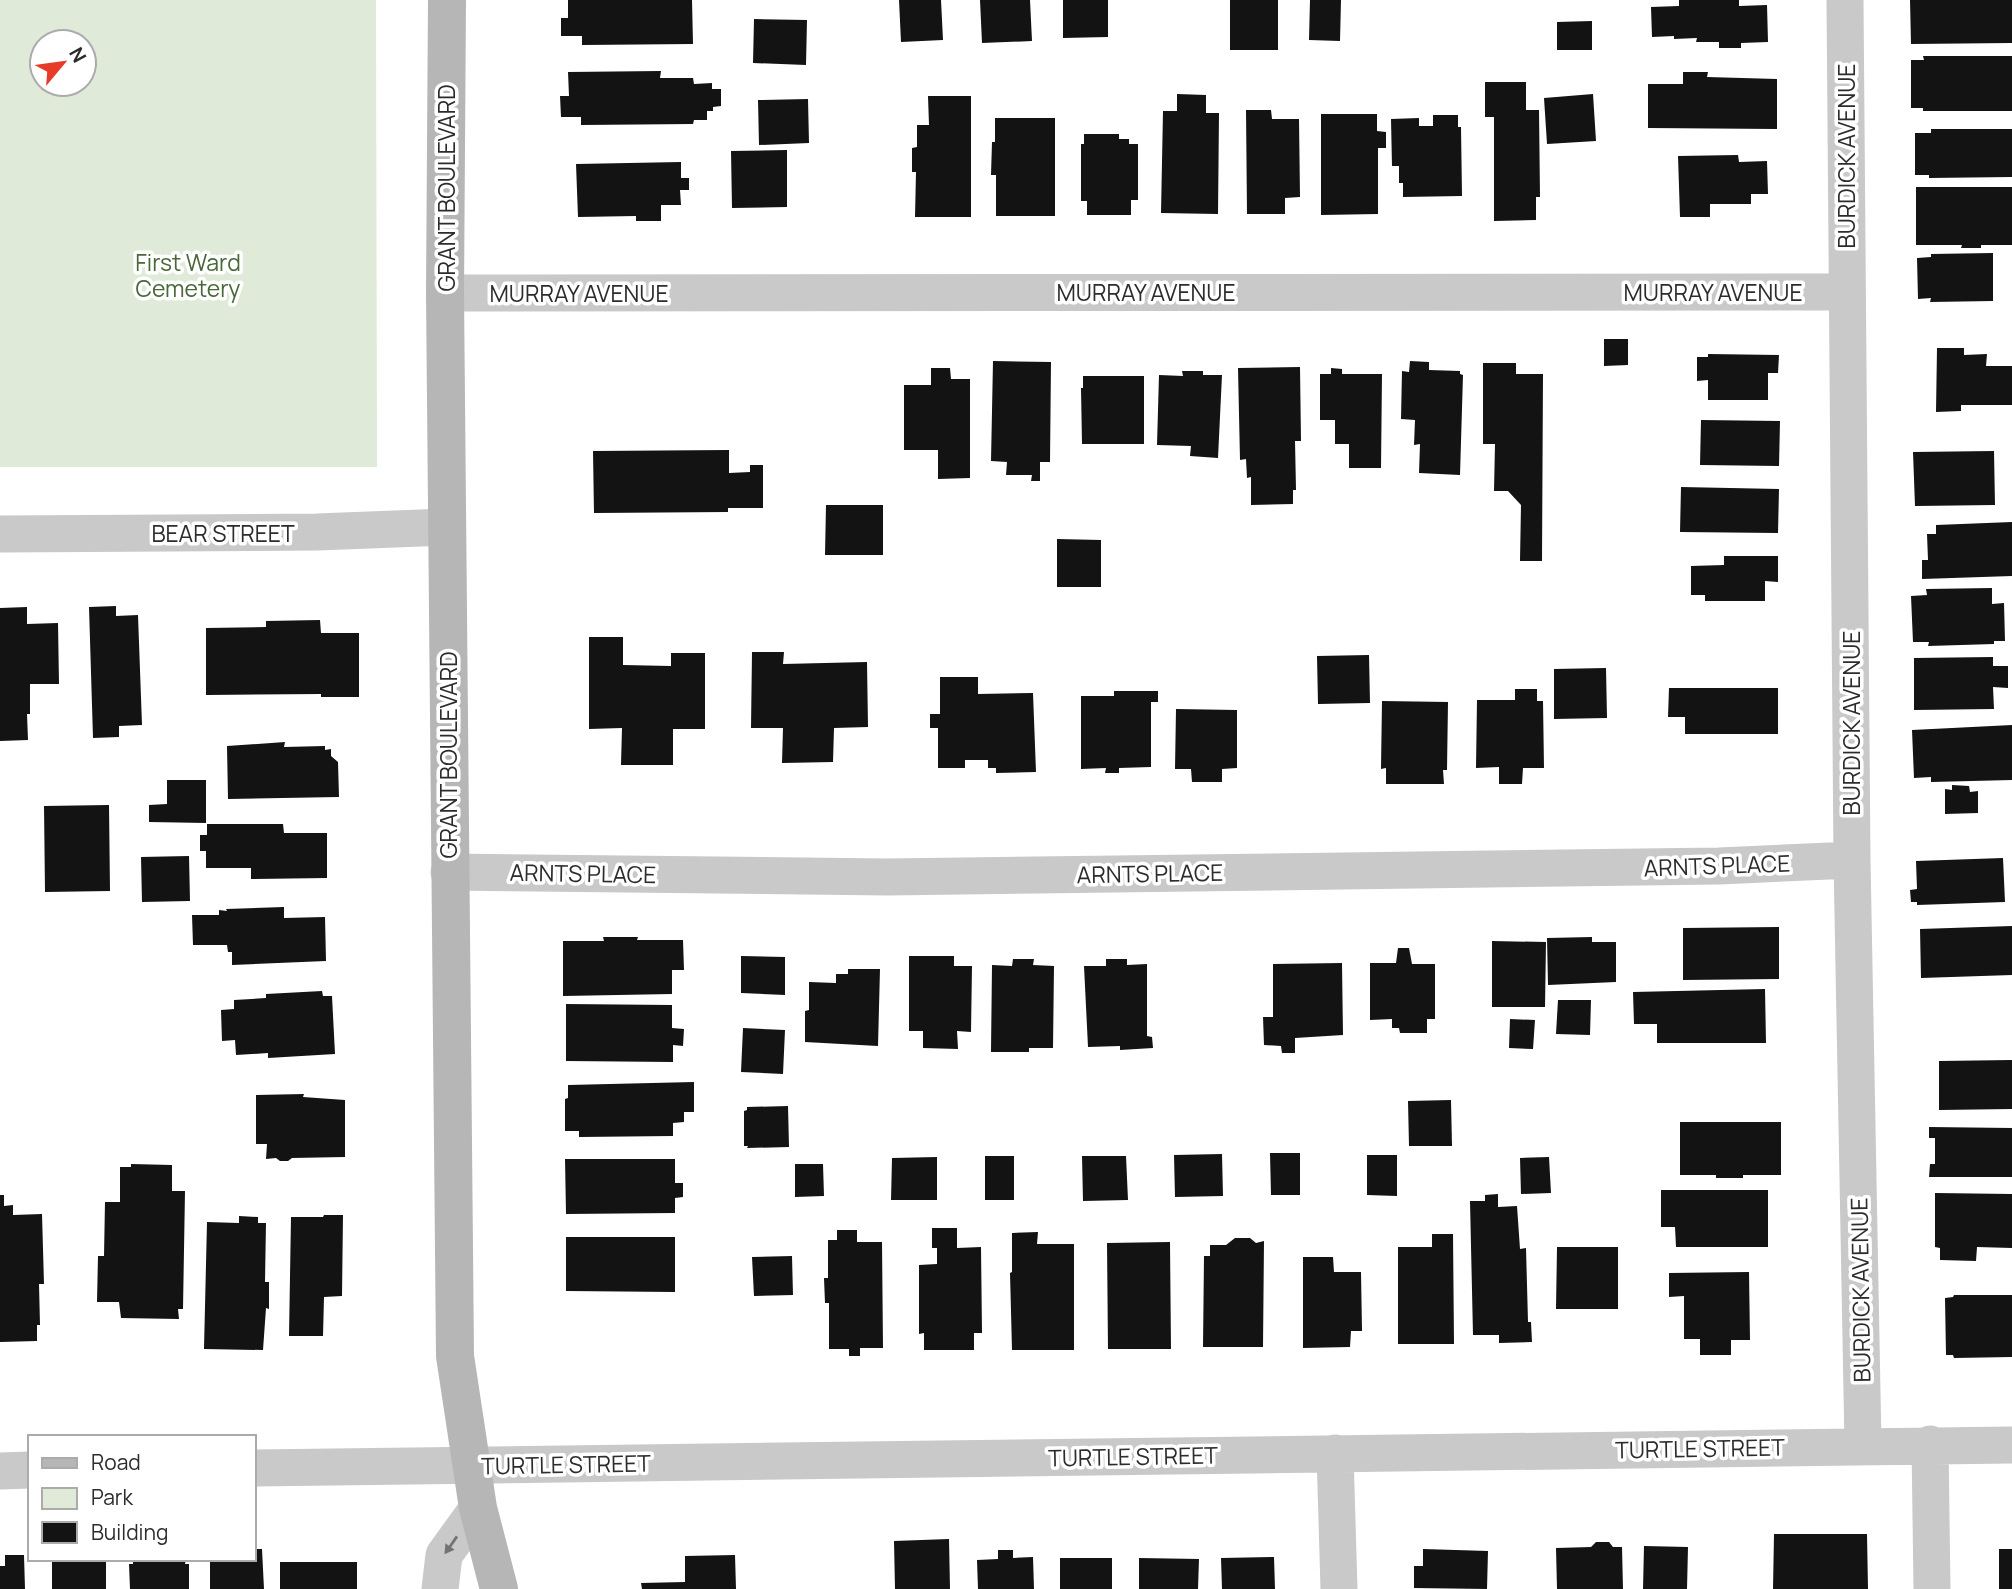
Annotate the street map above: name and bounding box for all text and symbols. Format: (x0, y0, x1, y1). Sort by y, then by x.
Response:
north arrow (28, 28, 98, 98)
text: N (63, 42, 93, 67)
street label: BURDICK AVENUE (1830, 64, 1862, 248)
street label: GRANT BOULEVARD (430, 84, 462, 292)
park label: First Ward Cemetery (135, 246, 241, 304)
street label: MURRAY AVENUE (1056, 276, 1236, 308)
street label: MURRAY AVENUE (1623, 276, 1803, 308)
street label: MURRAY AVENUE (489, 277, 669, 309)
street label: BEAR STREET (151, 517, 295, 549)
street label: BURDICK AVENUE (1835, 631, 1867, 815)
street label: GRANT BOULEVARD (432, 651, 464, 859)
street label: ARNTS PLACE (1643, 846, 1791, 884)
street label: ARNTS PLACE (509, 856, 657, 890)
street label: ARNTS PLACE (1076, 856, 1224, 890)
street label: BURDICK AVENUE (1842, 1197, 1878, 1383)
street label: TURTLE STREET (1615, 1431, 1785, 1465)
legend (28, 1435, 256, 1561)
street label: TURTLE STREET (1048, 1439, 1218, 1473)
street label: TURTLE STREET (481, 1447, 651, 1481)
text: Road (91, 1448, 141, 1476)
text: Park (91, 1483, 133, 1511)
text: Building (91, 1518, 168, 1546)
one-way arrow (444, 1536, 458, 1554)

